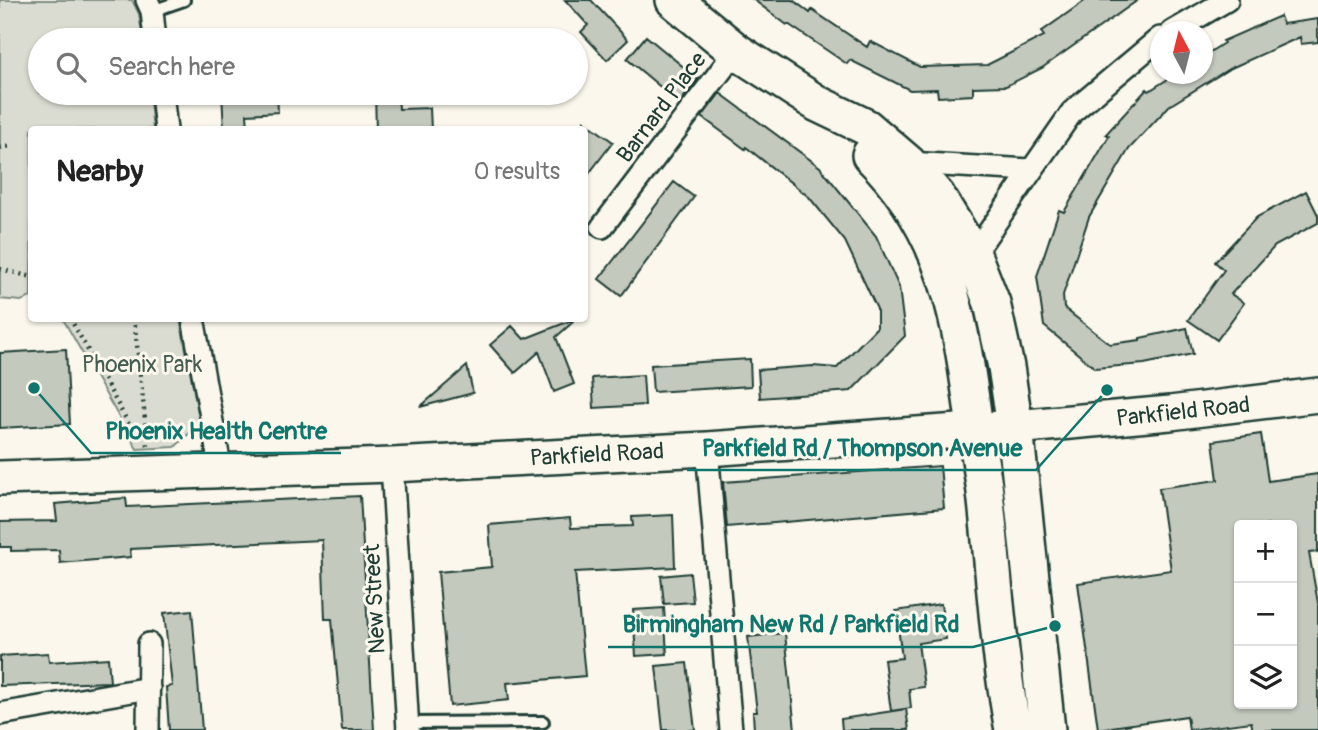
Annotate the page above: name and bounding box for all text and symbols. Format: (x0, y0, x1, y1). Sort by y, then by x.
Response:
north arrow (1150, 21, 1213, 84)
search box (28, 28, 588, 105)
street label: Barnard Place (610, 46, 713, 169)
icon: search (52, 48, 90, 86)
text: Search here (108, 51, 235, 83)
text: Nearby (56, 153, 143, 190)
text: 0 results (474, 157, 560, 186)
park label: Phoenix Park (82, 350, 203, 379)
street label: Parkfield Road (1115, 390, 1251, 433)
callout: Phoenix Health Centre (91, 408, 341, 453)
text: Phoenix Health Centre (105, 417, 328, 446)
callout: Parkfield Rd / Thompson Avenue (687, 425, 1036, 470)
text: Parkfield Rd / Thompson Avenue (702, 434, 1023, 463)
street label: Parkfield Road (529, 437, 665, 472)
map controls (1234, 520, 1297, 709)
button: + (1234, 520, 1297, 583)
street label: New Street (357, 543, 392, 655)
button: − (1234, 583, 1297, 646)
callout: Birmingham New Rd / Parkfield Rd (608, 602, 973, 647)
text: Birmingham New Rd / Parkfield Rd (623, 610, 959, 639)
button: layers (1234, 646, 1297, 709)

